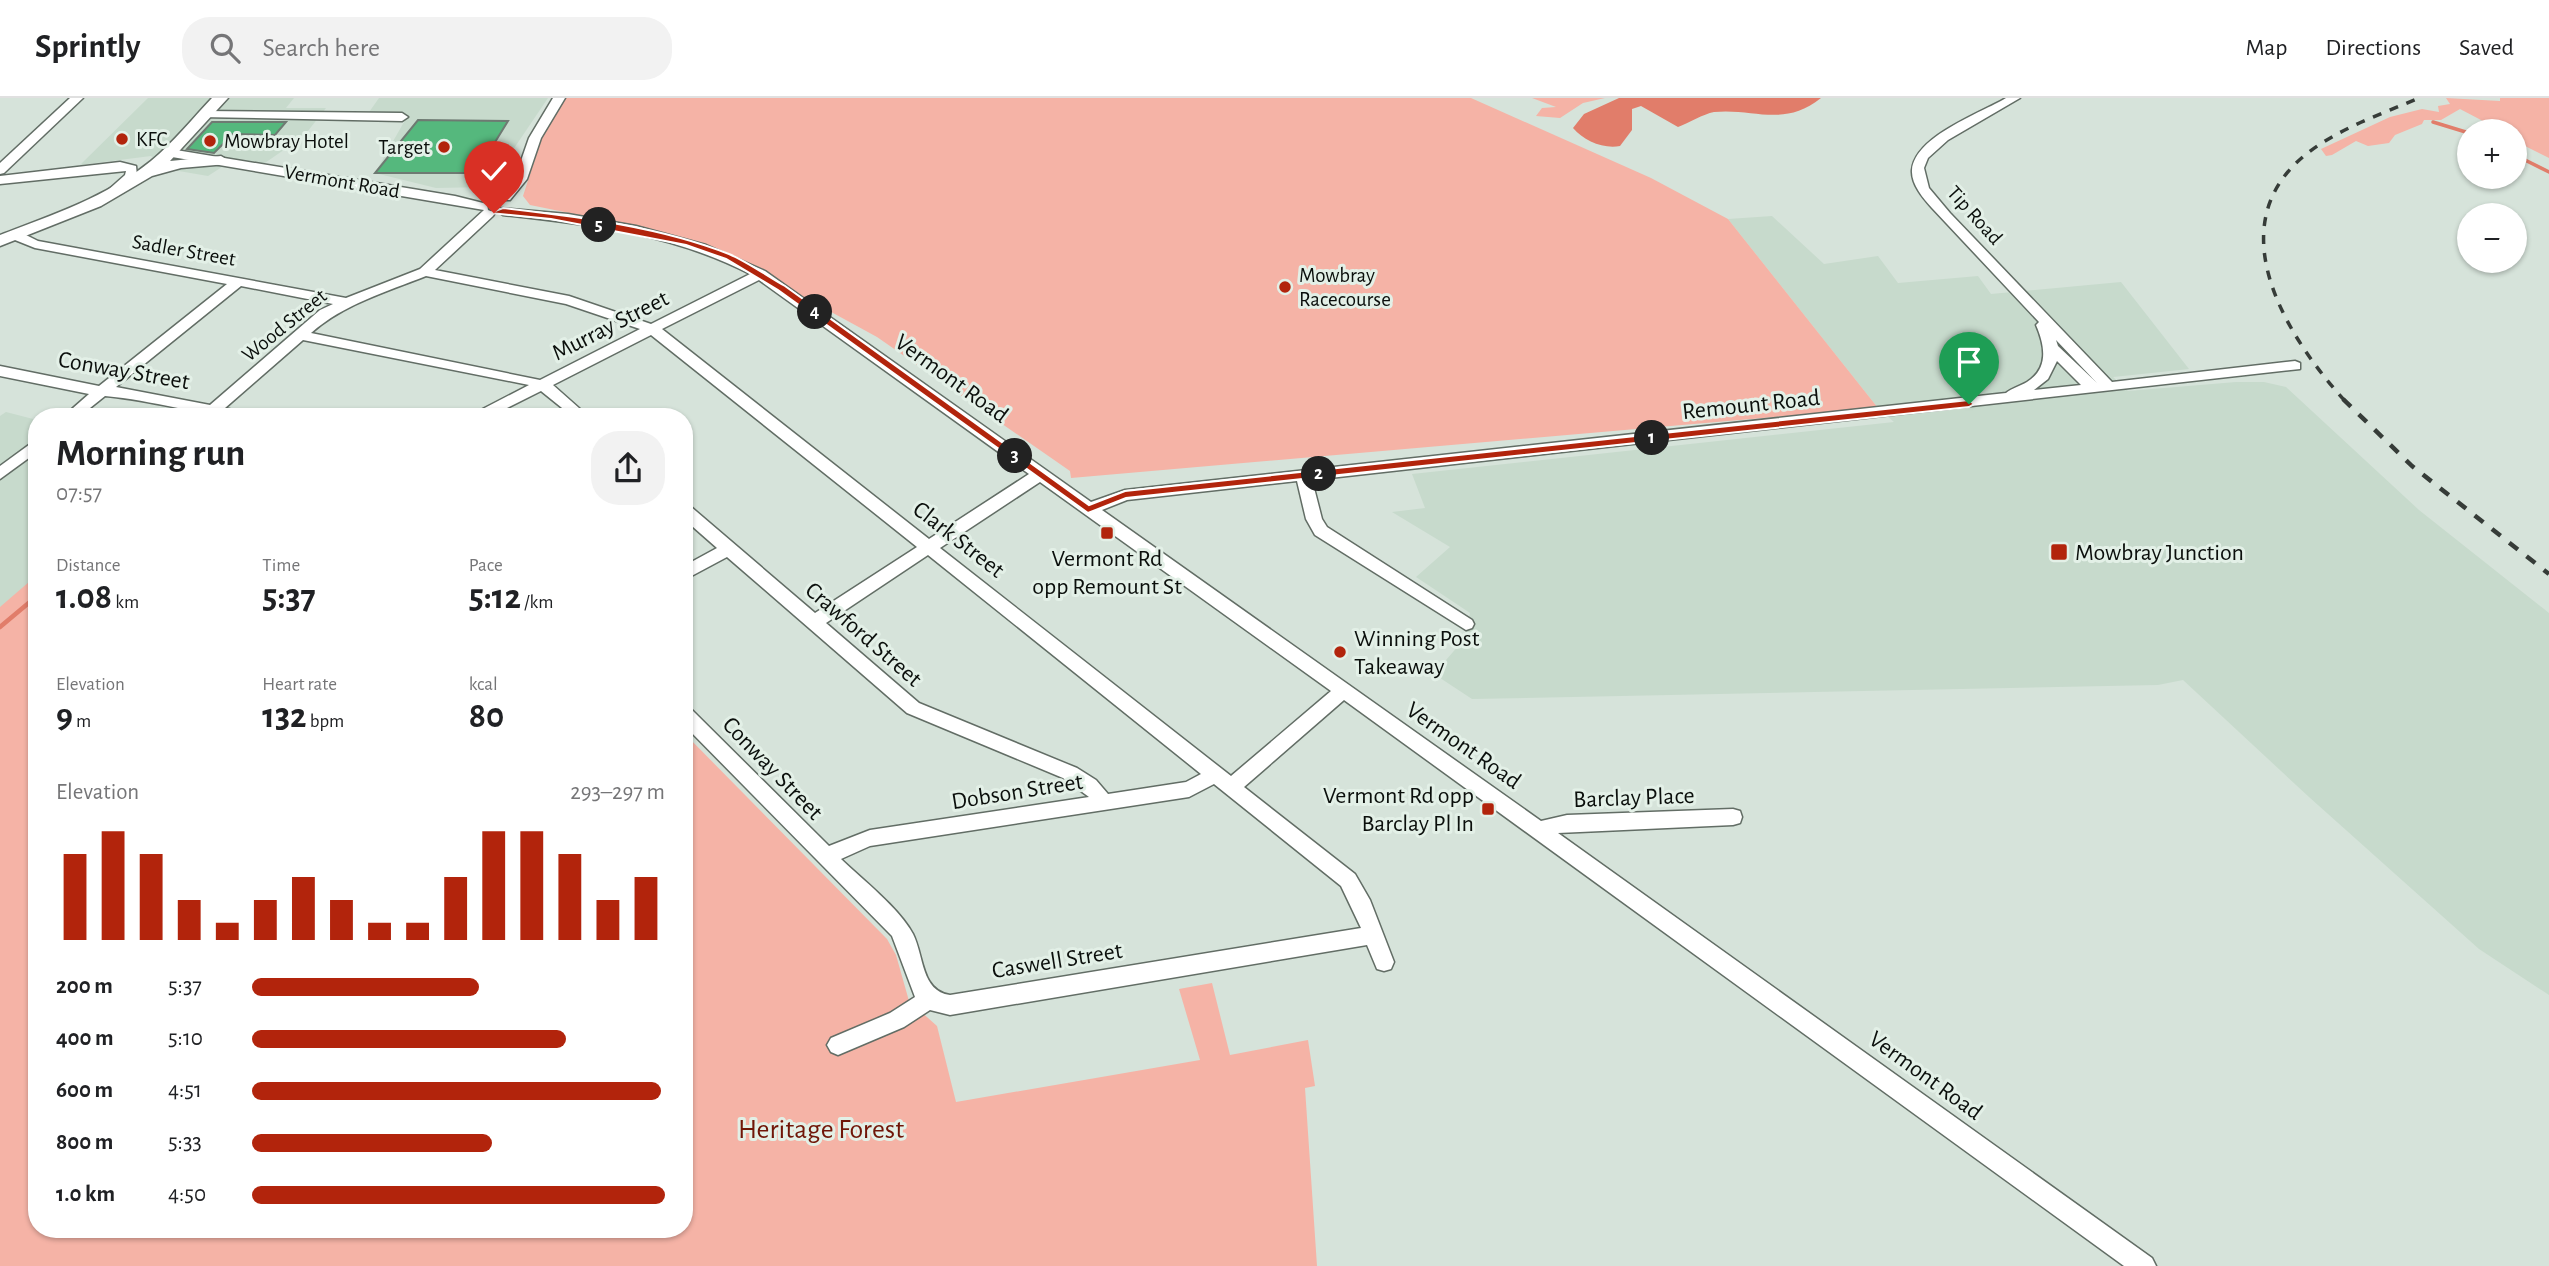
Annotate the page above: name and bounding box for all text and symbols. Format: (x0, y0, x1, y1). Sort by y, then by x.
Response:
search box (182, 17, 672, 80)
icon: search (206, 29, 244, 67)
text: Sprintly (35, 31, 140, 64)
text: Search here (262, 35, 380, 61)
text: Map (2245, 36, 2287, 60)
text: Directions (2325, 36, 2421, 60)
text: Saved (2459, 36, 2514, 60)
map controls (2457, 119, 2527, 273)
button: + (2457, 119, 2527, 189)
place label: KFC (136, 129, 168, 150)
marker: KFC (114, 131, 130, 147)
place label: Mowbray Hotel (224, 131, 349, 152)
marker: Mowbray Hotel (202, 133, 218, 149)
place label: Target (378, 137, 430, 158)
marker: Target (436, 139, 452, 155)
pin (464, 141, 524, 213)
icon: check (475, 152, 513, 190)
street label: Vermont Road (282, 161, 401, 202)
street label: Tip Road (1943, 182, 2006, 249)
button: − (2457, 203, 2527, 273)
pin: 5 (582, 208, 616, 242)
text: 5 (594, 215, 603, 234)
street label: Sadler Street (131, 231, 238, 270)
place label: Mowbray Racecourse (1299, 265, 1391, 310)
marker: Mowbray Racecourse (1277, 279, 1293, 295)
street label: Wood Street (238, 285, 331, 366)
street label: Murray Street (548, 286, 673, 365)
pin: 4 (798, 294, 832, 330)
text: 4 (810, 302, 819, 321)
street label: Vermont Road (890, 330, 1013, 428)
pin (1939, 332, 1999, 404)
icon: arrive (1950, 343, 1988, 381)
street label: Conway Street (56, 348, 192, 394)
street label: Remount Road (1681, 386, 1821, 424)
pin: 1 (1634, 420, 1670, 456)
text: 1 (1648, 428, 1655, 447)
button: share (591, 431, 665, 505)
text: Morning run (56, 435, 245, 473)
pin: 3 (998, 438, 1032, 474)
text: 3 (1010, 446, 1019, 465)
pin: 2 (1302, 456, 1336, 492)
text: 2 (1314, 464, 1323, 483)
text: 07:57 (56, 482, 102, 505)
street label: Clark Street (908, 497, 1009, 583)
marker: Vermont Rd opp Remount St (1099, 525, 1115, 541)
place label: Mowbray Junction (2075, 541, 2244, 565)
marker: Mowbray Junction (2049, 542, 2069, 562)
place label: Vermont Rd opp Remount St (1032, 547, 1182, 599)
text: Distance (56, 556, 120, 575)
text: Time (262, 556, 300, 575)
text: Pace (469, 556, 503, 575)
street label: Crawford Street (801, 578, 926, 692)
text: 1.08 (56, 580, 112, 615)
text: 5:37 (262, 580, 316, 615)
text: 5:12 (469, 580, 521, 615)
text: km (112, 593, 139, 612)
text: /km (521, 593, 553, 612)
place label: Winning Post Takeaway (1354, 627, 1480, 679)
marker: Winning Post Takeaway (1332, 644, 1348, 660)
text: Elevation (56, 675, 125, 694)
text: Heart rate (262, 675, 337, 694)
text: kcal (469, 675, 498, 694)
street label: Vermont Road (1402, 698, 1525, 794)
text: 9 (56, 699, 73, 734)
text: 132 (262, 699, 307, 734)
text: 80 (469, 699, 504, 734)
text: m (73, 712, 91, 731)
text: bpm (307, 712, 344, 731)
street label: Conway Street (718, 713, 827, 825)
street label: Dobson Street (950, 770, 1085, 814)
text: Elevation (56, 781, 139, 804)
text: 293–297 m (570, 781, 665, 804)
place label: Vermont Rd opp Barclay Pl In (1323, 784, 1474, 836)
street label: Barclay Place (1573, 784, 1695, 812)
marker: Vermont Rd opp Barclay Pl In (1480, 801, 1496, 817)
street label: Caswell Street (990, 939, 1124, 983)
text: 200 m (56, 975, 113, 998)
text: 5:37 (168, 975, 202, 998)
text: 400 m (56, 1027, 114, 1050)
text: 5:10 (168, 1027, 203, 1050)
street label: Vermont Road (1864, 1027, 1987, 1125)
text: 600 m (56, 1079, 113, 1102)
text: 4:51 (168, 1079, 202, 1102)
park label: Heritage Forest (738, 1116, 904, 1144)
text: 800 m (56, 1131, 113, 1154)
text: 5:33 (168, 1131, 202, 1154)
text: 1.0 km (56, 1183, 115, 1206)
text: 4:50 (168, 1183, 206, 1206)

